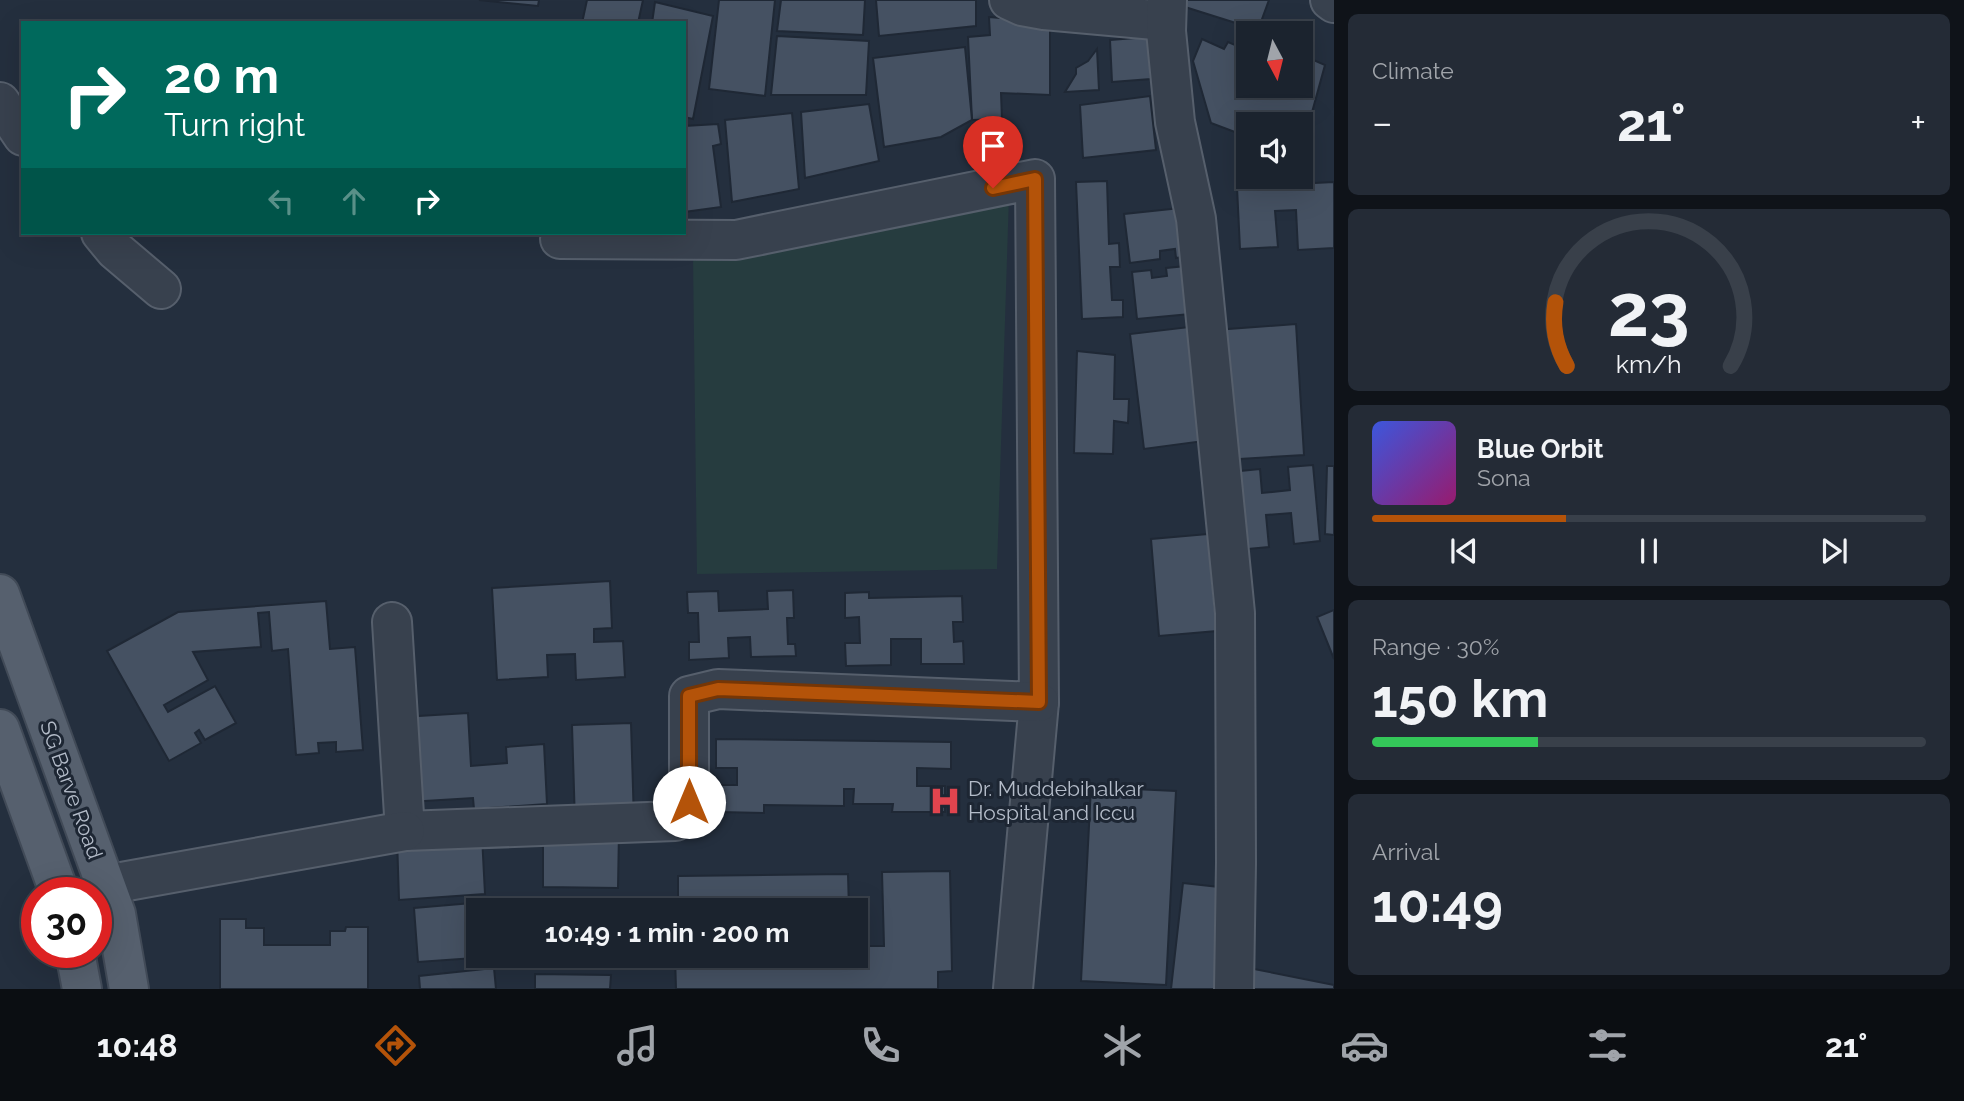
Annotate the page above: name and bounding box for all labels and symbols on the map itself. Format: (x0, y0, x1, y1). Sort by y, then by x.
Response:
north arrow (1236, 21, 1312, 98)
pin (963, 116, 1023, 188)
street label: SG Barve Road (35, 718, 108, 862)
position arrow (652, 765, 726, 839)
place label: Dr. Muddebihalkar Hospital and Iccu (968, 776, 1144, 825)
hospital icon: Dr. Muddebihalkar Hospital and Iccu (928, 784, 962, 818)
speed limit sign: 30 (21, 877, 112, 968)

